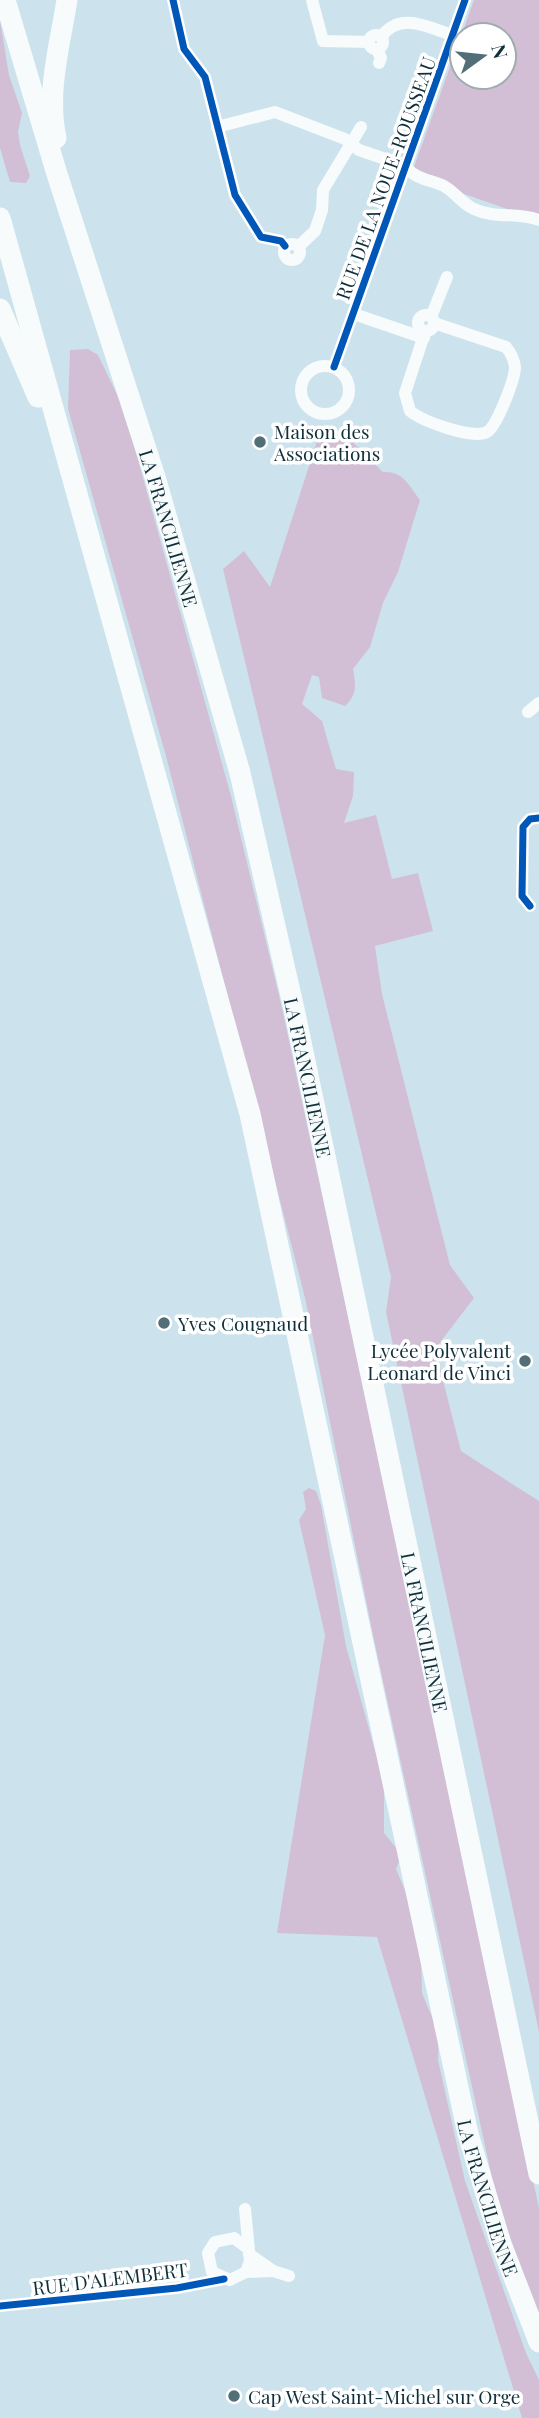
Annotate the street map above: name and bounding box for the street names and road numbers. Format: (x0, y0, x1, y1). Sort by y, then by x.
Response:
street label: RUE DE LA NOUE-ROUSSEAU (329, 53, 441, 303)
street label: LA FRANCILIENNE (134, 446, 205, 610)
street label: LA FRANCILIENNE (279, 995, 338, 1160)
street label: LA FRANCILIENNE (396, 1550, 455, 1715)
street label: LA FRANCILIENNE (452, 2117, 525, 2280)
street label: RUE D'ALEMBERT (31, 2256, 189, 2300)

